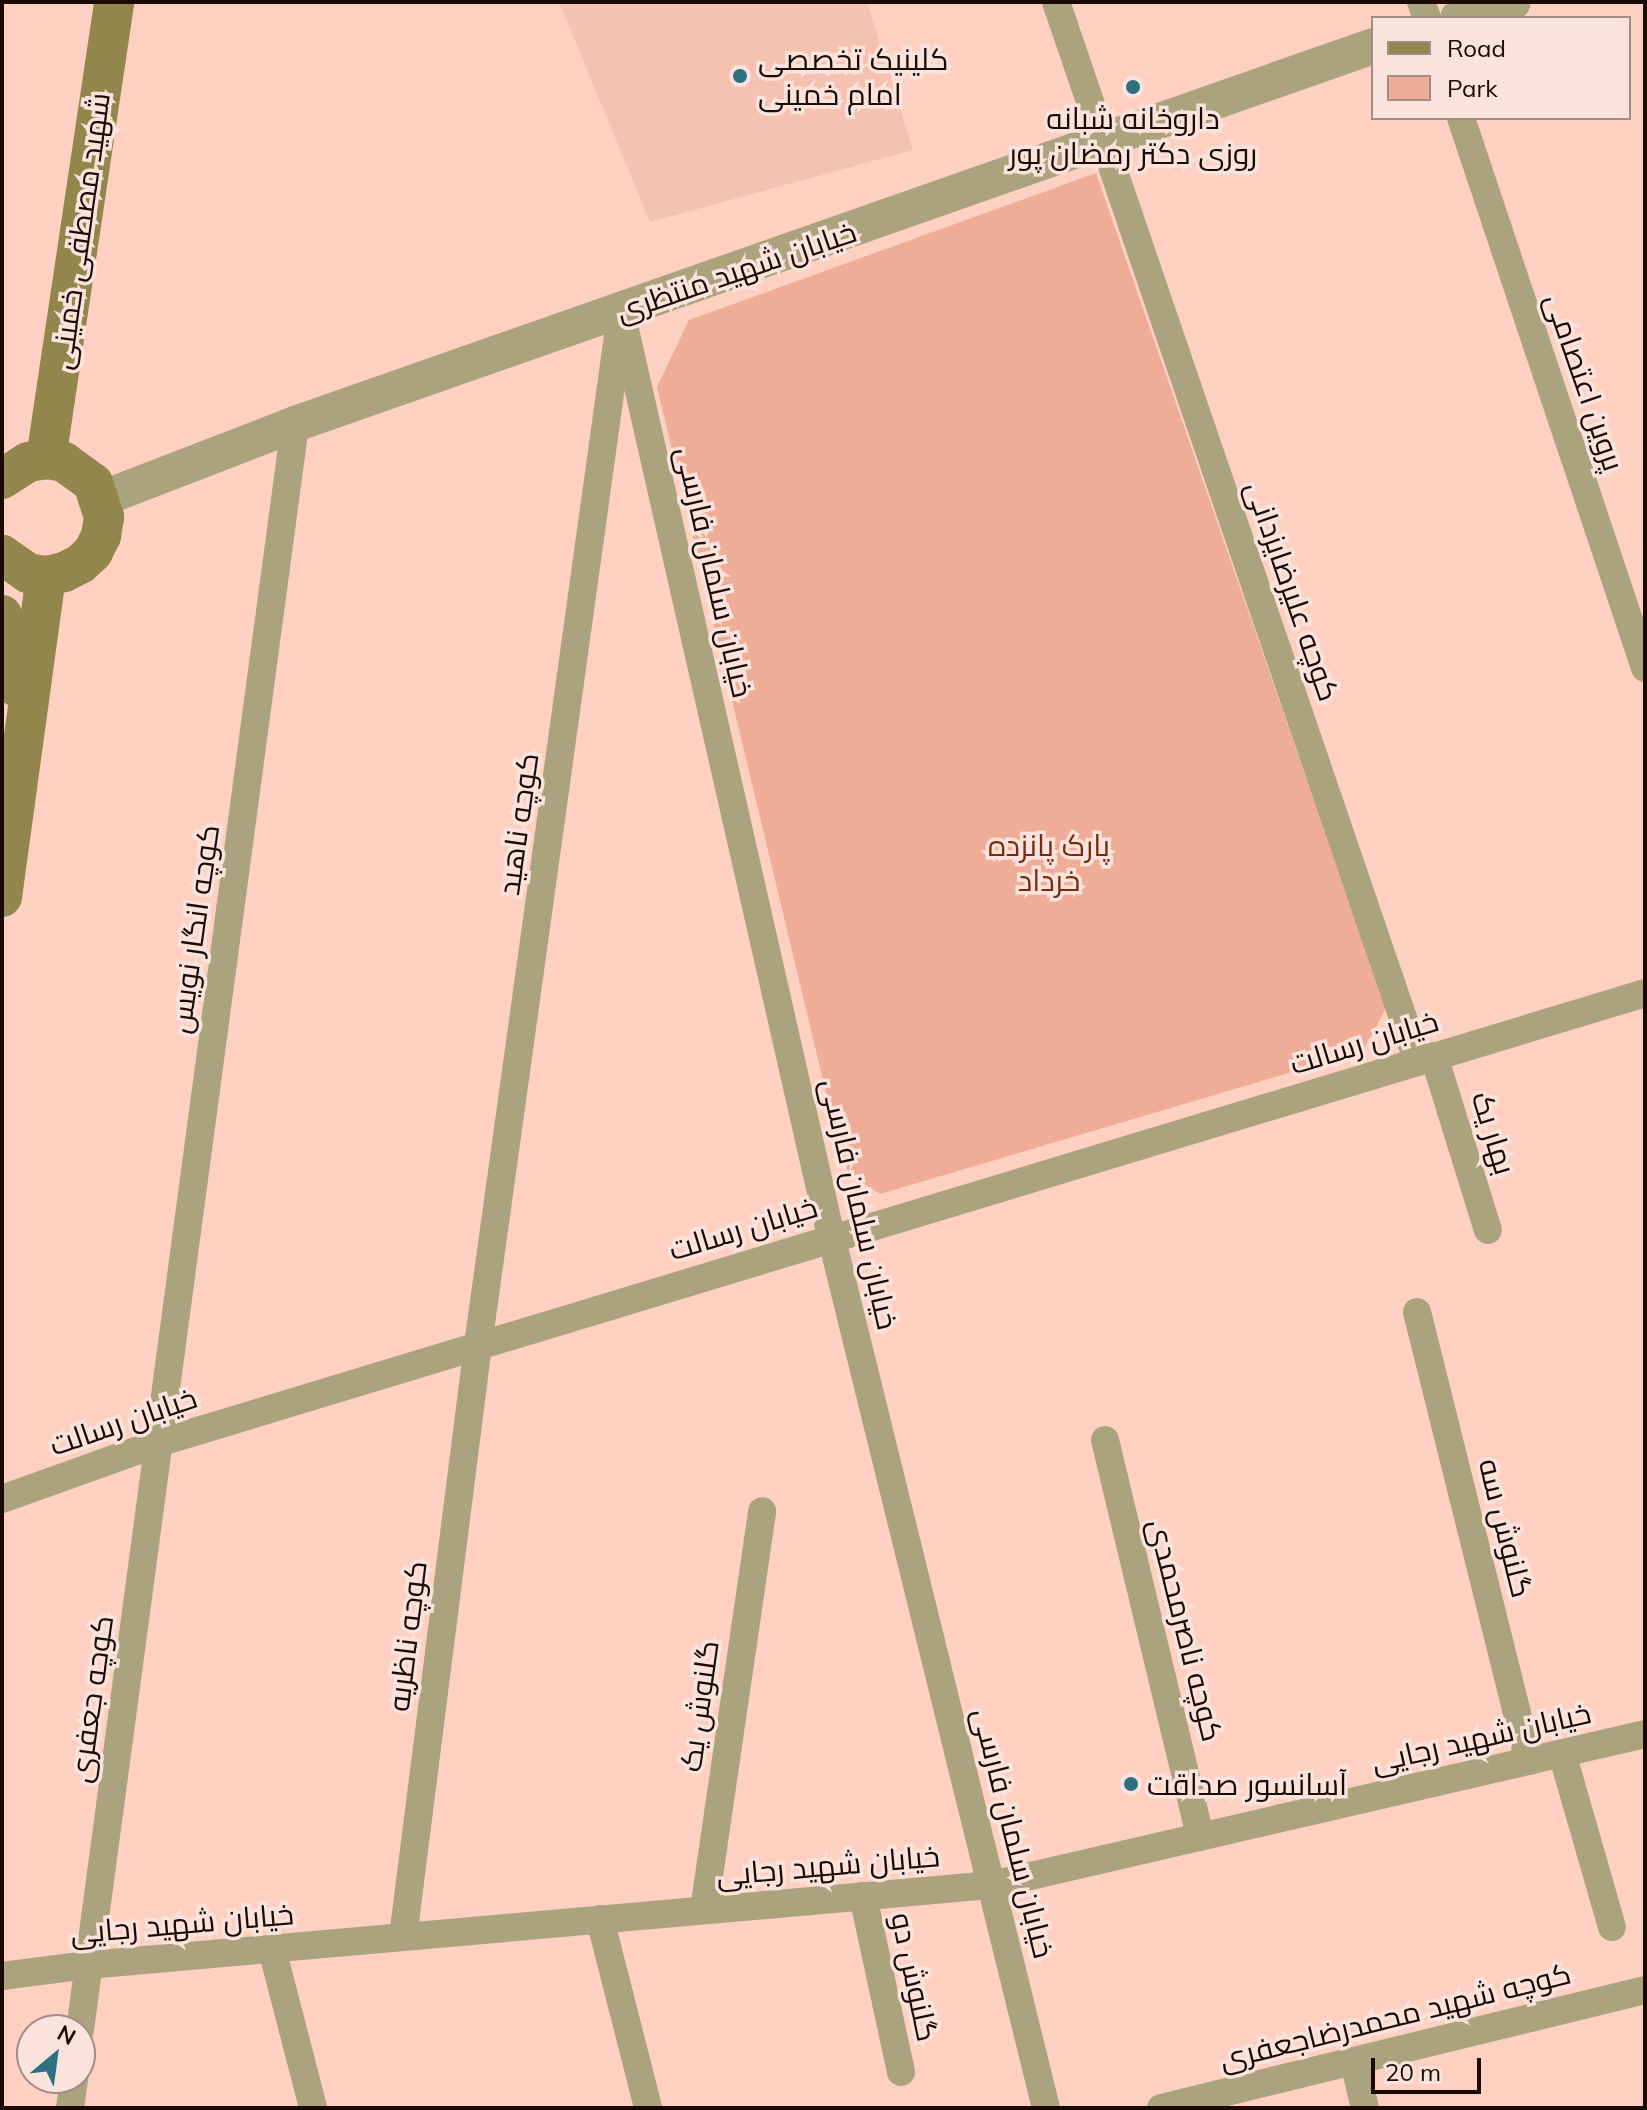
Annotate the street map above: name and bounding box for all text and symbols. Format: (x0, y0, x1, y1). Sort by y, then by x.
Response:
legend (1371, 16, 1631, 120)
text: Road (1447, 33, 1506, 63)
place label: کلینیک تخصصی امام خمینی (758, 41, 949, 112)
marker: کلینیک تخصصی امام خمینی (729, 65, 751, 87)
text: Park (1447, 73, 1498, 103)
marker: داروخانه شبانه روزی دکتر رمضان پور (1124, 78, 1142, 96)
street label: شهید مصطفی خمینی (43, 90, 117, 372)
place label: داروخانه شبانه روزی دکتر رمضان پور (1009, 100, 1257, 170)
street label: خیابان شهید منتظری (611, 213, 861, 329)
street label: پروین اعتصامی (1538, 289, 1632, 475)
street label: خیابان سلمان فارسی (669, 443, 761, 701)
street label: کوچه علیرضایزدانی (1238, 476, 1348, 706)
street label: کوچه ناهید (490, 750, 546, 898)
street label: کوچه انگار نویس (162, 822, 226, 1036)
park label: پارک پانزده خرداد (988, 827, 1110, 898)
street label: خیابان رسالت (1285, 1002, 1443, 1082)
street label: خیابان سلمان فارسی (814, 1075, 906, 1333)
street label: بهار یک (1464, 1087, 1524, 1179)
street label: خیابان رسالت (664, 1188, 822, 1268)
street label: خیابان رسالت (45, 1379, 201, 1463)
street label: گلنوش سه (1471, 1455, 1541, 1601)
street label: کوچه ناصرمحمدی (1141, 1515, 1231, 1745)
street label: کوچه ناظریه (380, 1559, 434, 1713)
street label: کوچه جعفری (61, 1613, 121, 1785)
street label: گلنوش یک (672, 1638, 726, 1774)
street label: خیابان شهید رجایی (1368, 1694, 1594, 1780)
street label: خیابان سلمان فارسی (966, 1704, 1062, 1962)
place label: آسانسور صداقت (1147, 1766, 1347, 1802)
marker: آسانسور صداقت (1122, 1775, 1140, 1793)
street label: خیابان شهید رجایی (715, 1837, 941, 1893)
street label: خیابان شهید رجایی (69, 1895, 295, 1951)
street label: گلنوش دو (884, 1909, 946, 2045)
street label: کوچه شهید محمدرضاجعفری (1216, 1955, 1574, 2077)
north arrow (16, 2014, 96, 2094)
text: N (53, 2018, 81, 2051)
scale bar (1375, 2042, 1485, 2092)
text: 20 m (1385, 2057, 1441, 2087)

